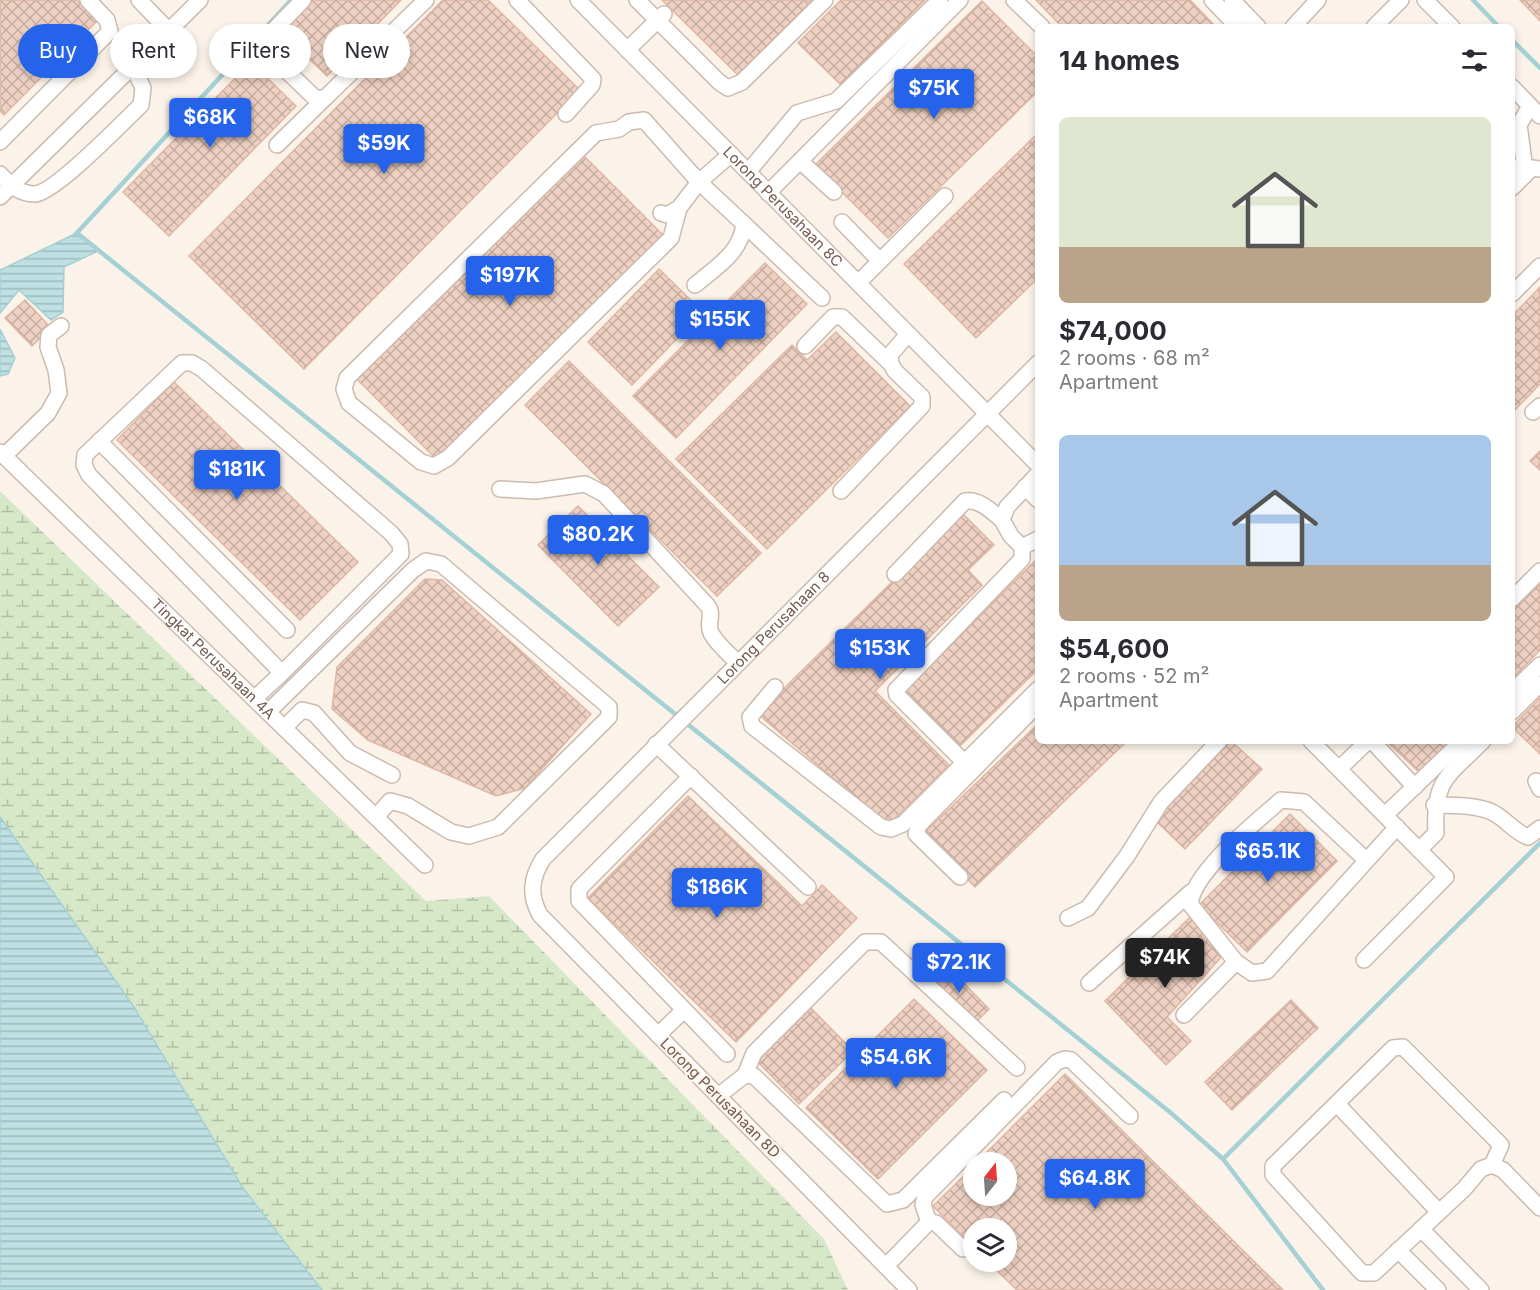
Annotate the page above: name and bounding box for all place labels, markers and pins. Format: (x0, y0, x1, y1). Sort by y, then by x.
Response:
pin: $75K (898, 69, 970, 120)
pin: $68K (174, 98, 246, 149)
pin: $59K (348, 124, 420, 175)
pin: $197K (468, 256, 552, 307)
pin: $155K (678, 300, 762, 351)
pin: $181K (195, 450, 279, 501)
pin: $80.2K (549, 515, 647, 566)
pin: $153K (838, 629, 922, 680)
pin: $65.1K (1219, 832, 1317, 883)
pin: $186K (675, 868, 759, 919)
pin: $74K (1129, 938, 1201, 989)
pin: $72.1K (910, 943, 1008, 994)
pin: $54.6K (847, 1038, 945, 1089)
pin: $64.8K (1046, 1159, 1144, 1210)

